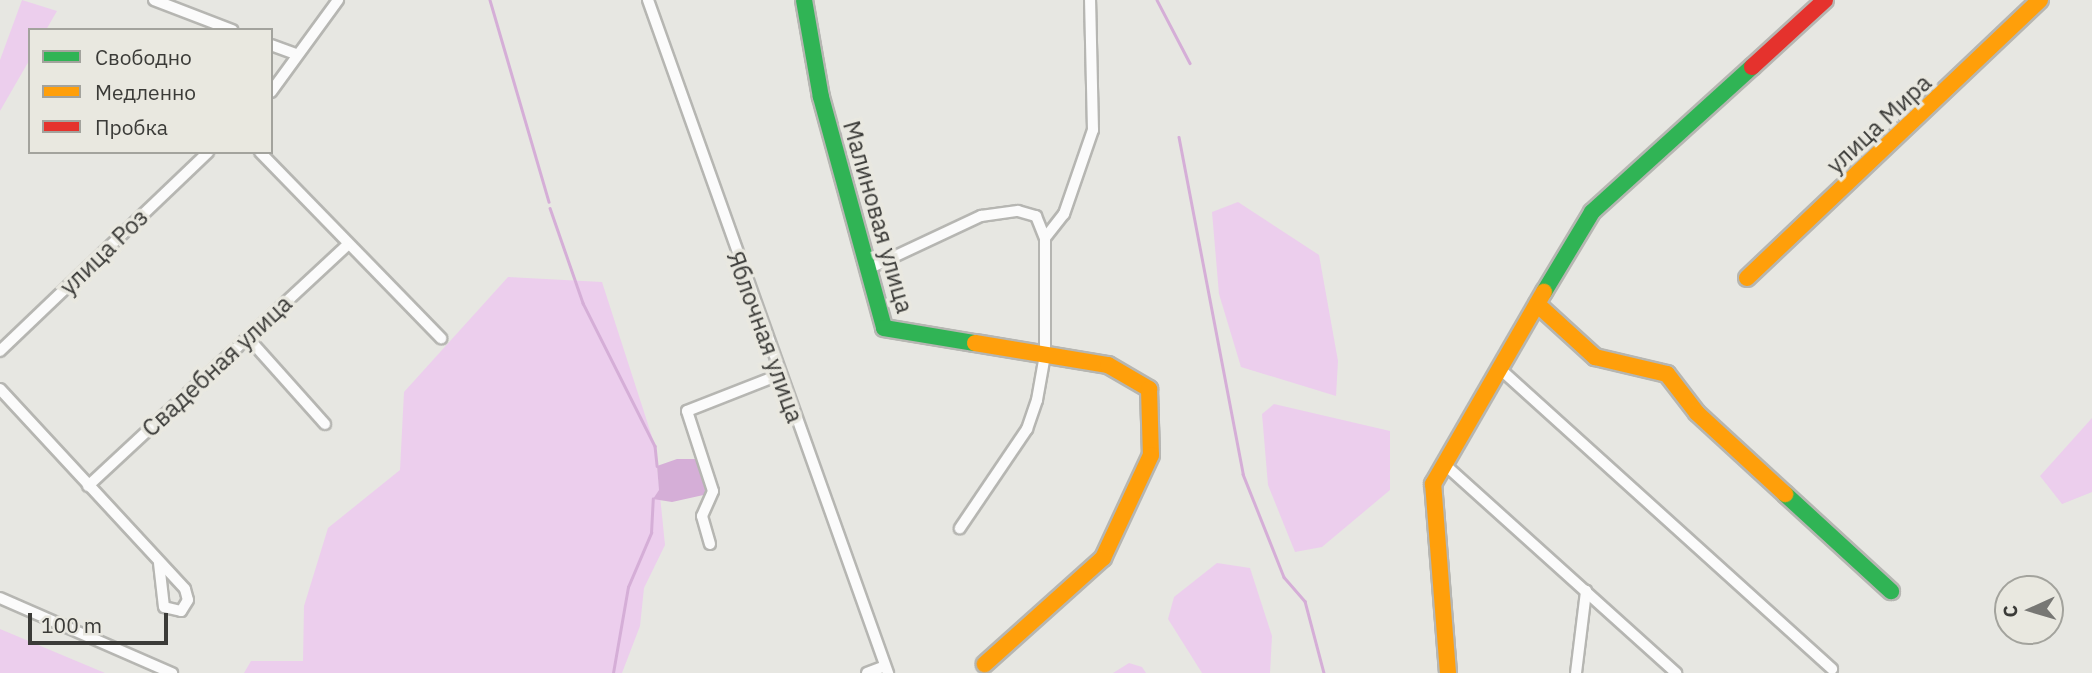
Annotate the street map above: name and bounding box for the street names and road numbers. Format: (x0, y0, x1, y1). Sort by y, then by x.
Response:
street label: улица Мира (1821, 68, 1937, 180)
street label: Малиновая улица (837, 117, 919, 317)
street label: улица Роз (54, 203, 154, 301)
street label: Яблочная улица (721, 247, 809, 427)
street label: Свадебная улица (136, 289, 298, 443)

